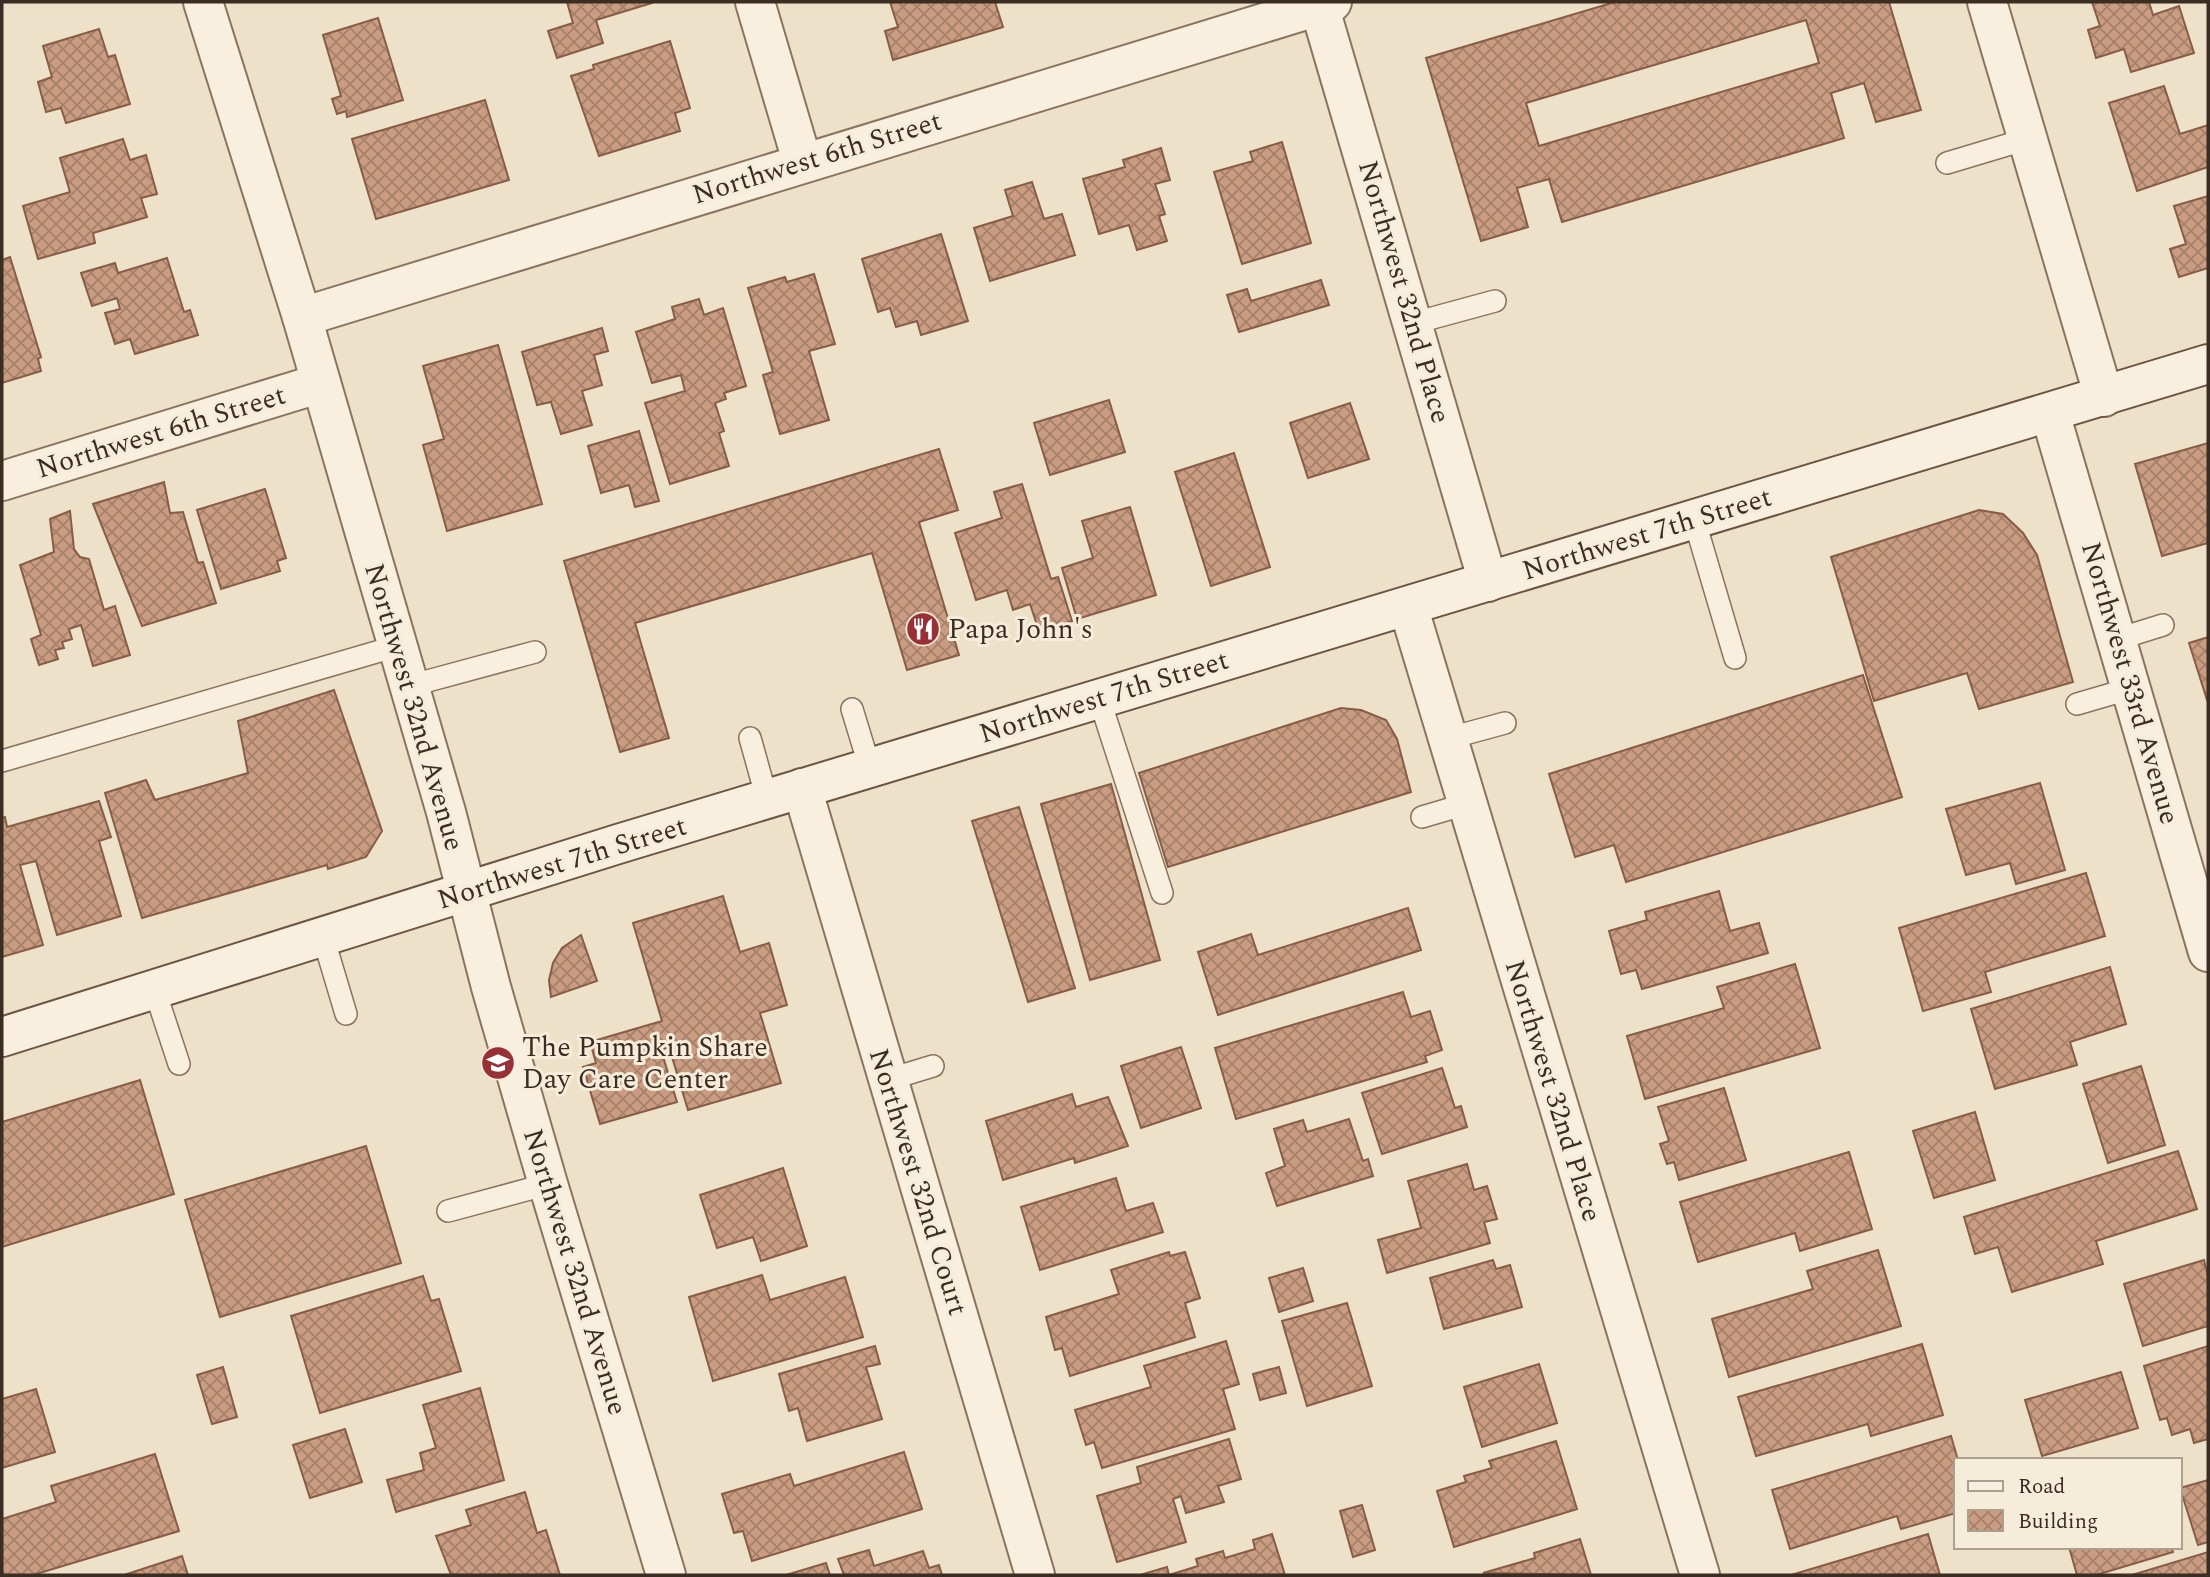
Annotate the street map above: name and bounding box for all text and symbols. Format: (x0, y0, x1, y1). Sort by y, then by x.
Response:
street label: Northwest 6th Street (687, 100, 947, 216)
street label: Northwest 32nd Place (1346, 156, 1462, 428)
street label: Northwest 6th Street (31, 374, 291, 490)
street label: Northwest 7th Street (1517, 476, 1777, 592)
street label: Northwest 33rd Avenue (2069, 537, 2191, 829)
street label: Northwest 32nd Avenue (352, 558, 476, 856)
place label: Papa John's (948, 608, 1093, 651)
restaurant icon: Papa John's (904, 610, 942, 648)
street label: Northwest 7th Street (974, 639, 1234, 755)
street label: Northwest 7th Street (432, 805, 692, 921)
street label: Northwest 32nd Place (1493, 955, 1613, 1227)
place label: The Pumpkin Share Day Care Center (522, 1026, 768, 1101)
street label: Northwest 32nd Court (857, 1043, 979, 1321)
school or university icon: The Pumpkin Share Day Care Center (479, 1044, 517, 1082)
street label: Northwest 32nd Avenue (511, 1124, 639, 1420)
legend (1954, 1458, 2182, 1549)
text: Road (2018, 1471, 2065, 1503)
text: Building (2018, 1506, 2098, 1538)

